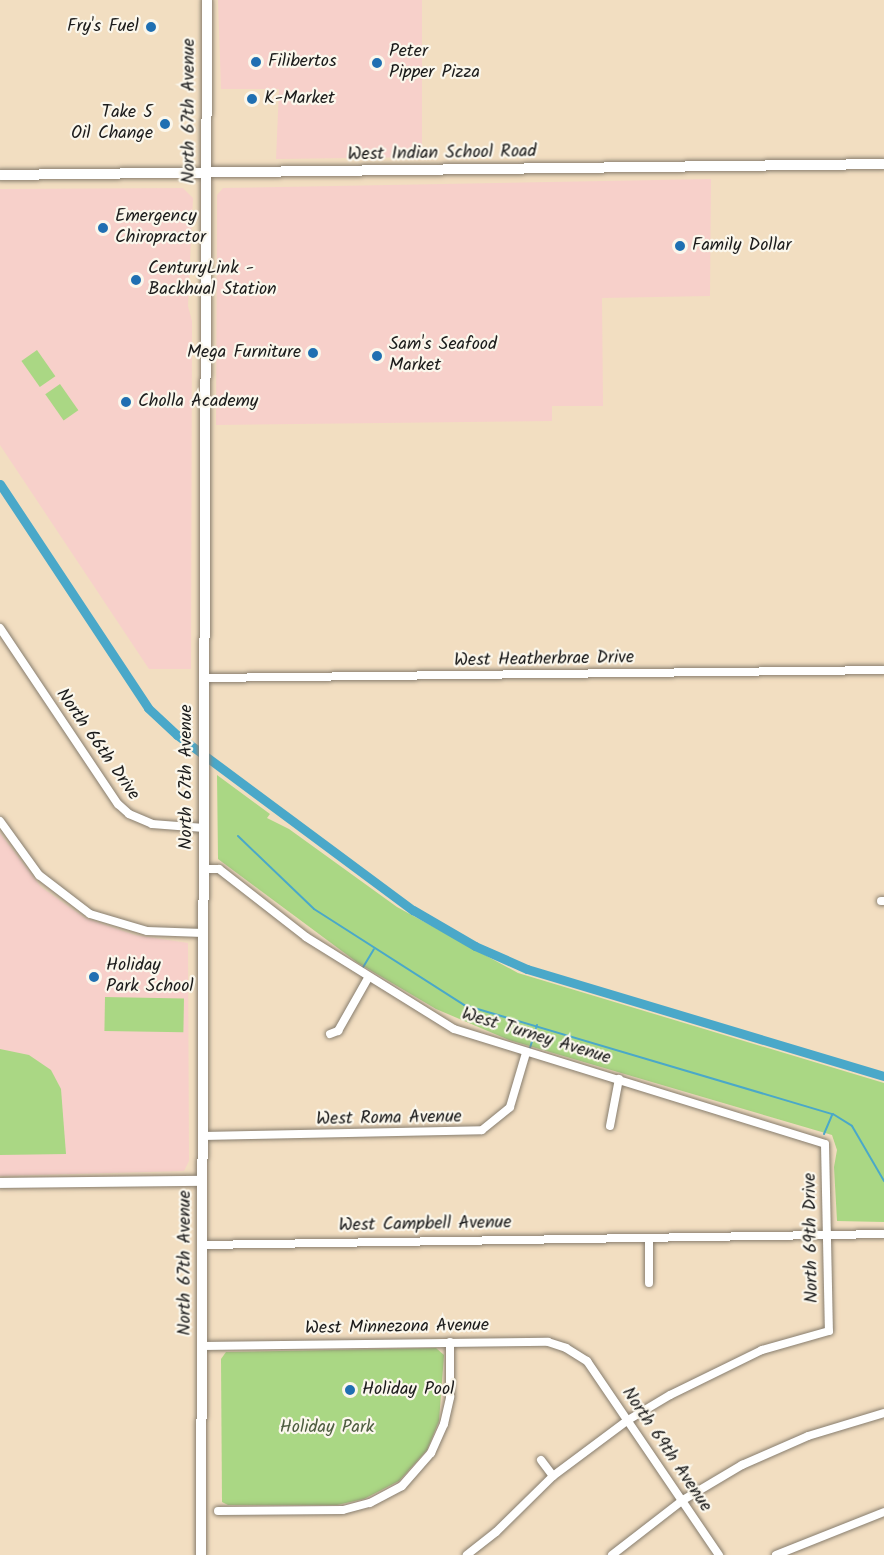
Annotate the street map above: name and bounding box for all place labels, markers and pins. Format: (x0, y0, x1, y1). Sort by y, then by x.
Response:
place label: Fry's Fuel (67, 16, 139, 38)
marker: Fry's Fuel (144, 20, 158, 34)
place label: Peter Pipper Pizza (389, 42, 480, 84)
place label: Filibertos (268, 51, 337, 73)
marker: Filibertos (249, 55, 263, 69)
marker: Peter Pipper Pizza (370, 56, 384, 70)
place label: K-Market (264, 88, 335, 110)
marker: K-Market (245, 92, 259, 106)
place label: Take 5 Oil Change (71, 103, 153, 146)
marker: Take 5 Oil Change (158, 117, 172, 131)
place label: Emergency Chiropractor (115, 207, 206, 250)
marker: Emergency Chiropractor (96, 221, 110, 235)
place label: Family Dollar (692, 235, 792, 257)
marker: Family Dollar (673, 239, 687, 253)
place label: CenturyLink - Backhual Station (148, 259, 277, 302)
marker: CenturyLink - Backhual Station (129, 273, 143, 287)
place label: Sam's Seafood Market (389, 335, 497, 378)
place label: Mega Furniture (187, 342, 301, 364)
marker: Mega Furniture (306, 346, 320, 360)
marker: Sam's Seafood Market (370, 349, 384, 363)
place label: Cholla Academy (138, 391, 258, 413)
marker: Cholla Academy (119, 395, 133, 409)
place label: Holiday Park School (106, 956, 194, 998)
marker: Holiday Park School (87, 970, 101, 984)
place label: Holiday Pool (362, 1379, 454, 1401)
marker: Holiday Pool (343, 1383, 357, 1397)

